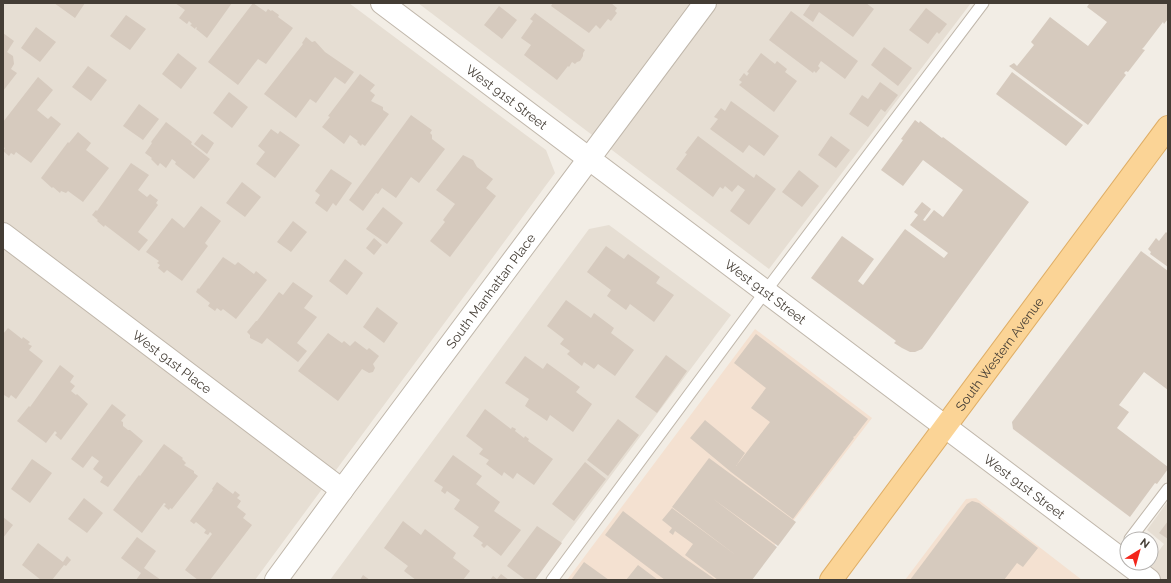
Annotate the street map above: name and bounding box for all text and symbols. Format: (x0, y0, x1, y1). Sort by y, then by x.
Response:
street label: West 91st Street (463, 62, 550, 133)
street label: South Manhattan Place (443, 230, 539, 352)
street label: West 91st Street (722, 257, 809, 328)
street label: South Western Avenue (953, 294, 1047, 414)
street label: West 91st Place (129, 328, 215, 397)
street label: West 91st Street (981, 451, 1068, 522)
north arrow (1119, 531, 1159, 571)
text: N (1137, 536, 1152, 551)

